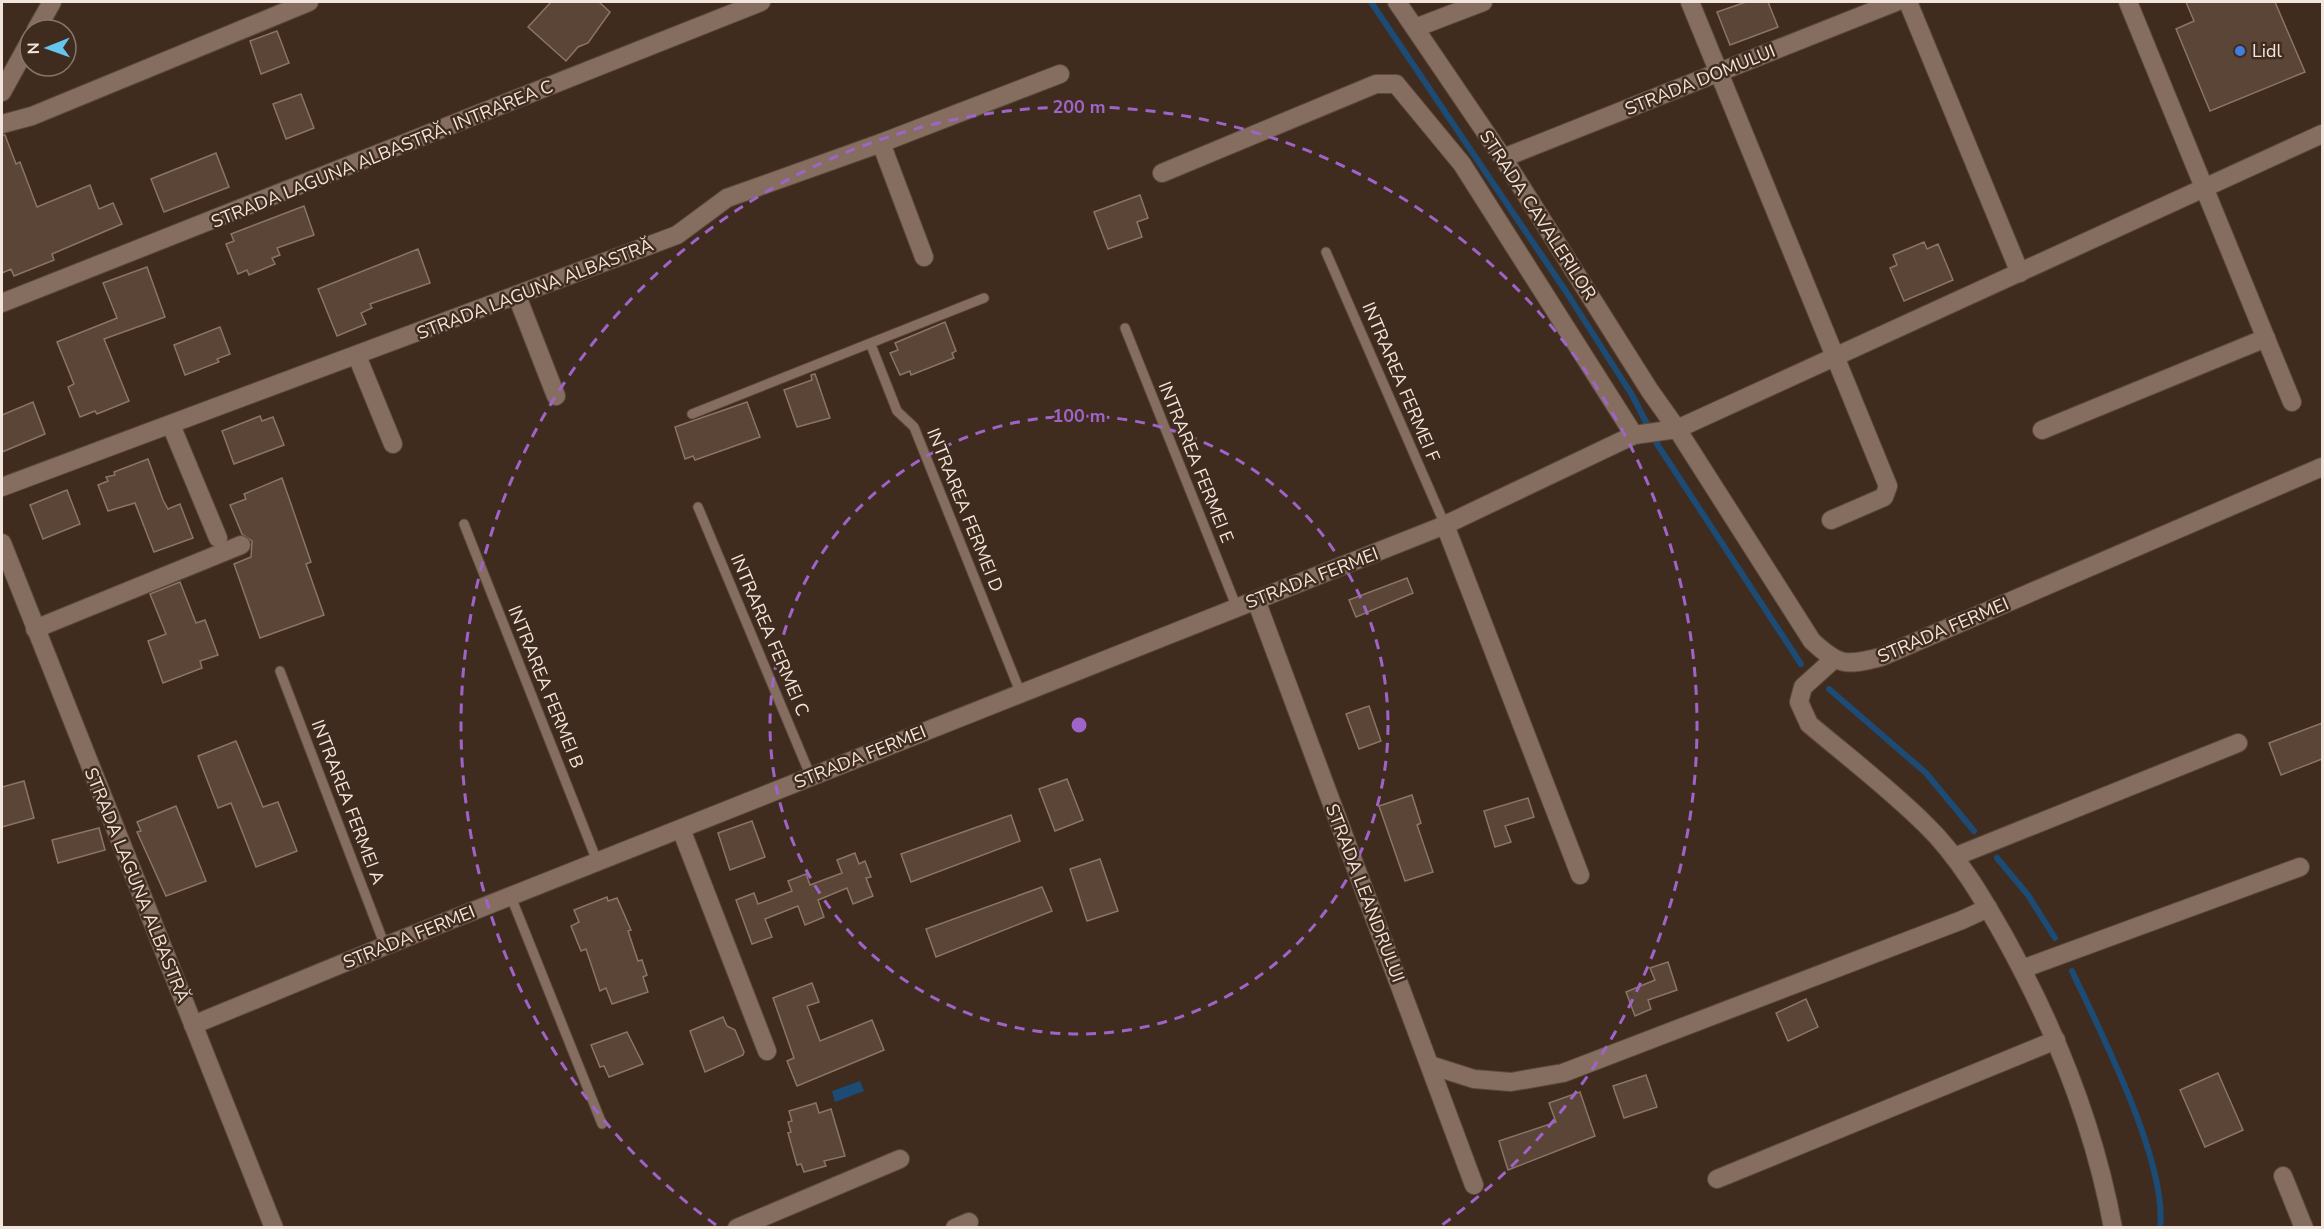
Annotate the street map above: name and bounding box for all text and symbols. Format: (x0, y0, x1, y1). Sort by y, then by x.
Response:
north arrow (18, 18, 78, 78)
street label: STRADA DOMULUI (1621, 39, 1779, 121)
place label: Lidl (2252, 39, 2282, 63)
text: N (23, 42, 45, 54)
marker: Lidl (2233, 44, 2247, 58)
street label: STRADA LAGUNA ALBASTRĂ, INTRAREA C (208, 74, 556, 234)
text: 200 m (1052, 95, 1106, 119)
street label: STRADA CAVALERILOR (1474, 126, 1602, 304)
street label: STRADA LAGUNA ALBASTRĂ (413, 233, 657, 345)
street label: INTRAREA FERMEI F (1357, 299, 1446, 466)
street label: INTRAREA FERMEI E (1153, 378, 1239, 546)
text: 100 m (1052, 404, 1106, 428)
street label: INTRAREA FERMEI D (921, 425, 1009, 595)
street label: STRADA FERMEI (1242, 542, 1382, 614)
street label: INTRAREA FERMEI C (725, 551, 815, 719)
street label: STRADA FERMEI (1874, 592, 2012, 668)
street label: INTRAREA FERMEI B (502, 602, 590, 772)
centre of rings (1069, 715, 1089, 735)
street label: INTRAREA FERMEI A (306, 716, 390, 888)
street label: STRADA FERMEI (790, 720, 930, 794)
street label: STRADA LAGUNA ALBASTRĂ (79, 764, 195, 1006)
street label: STRADA LEANDRULUI (1320, 800, 1410, 986)
street label: STRADA FERMEI (339, 900, 479, 974)

